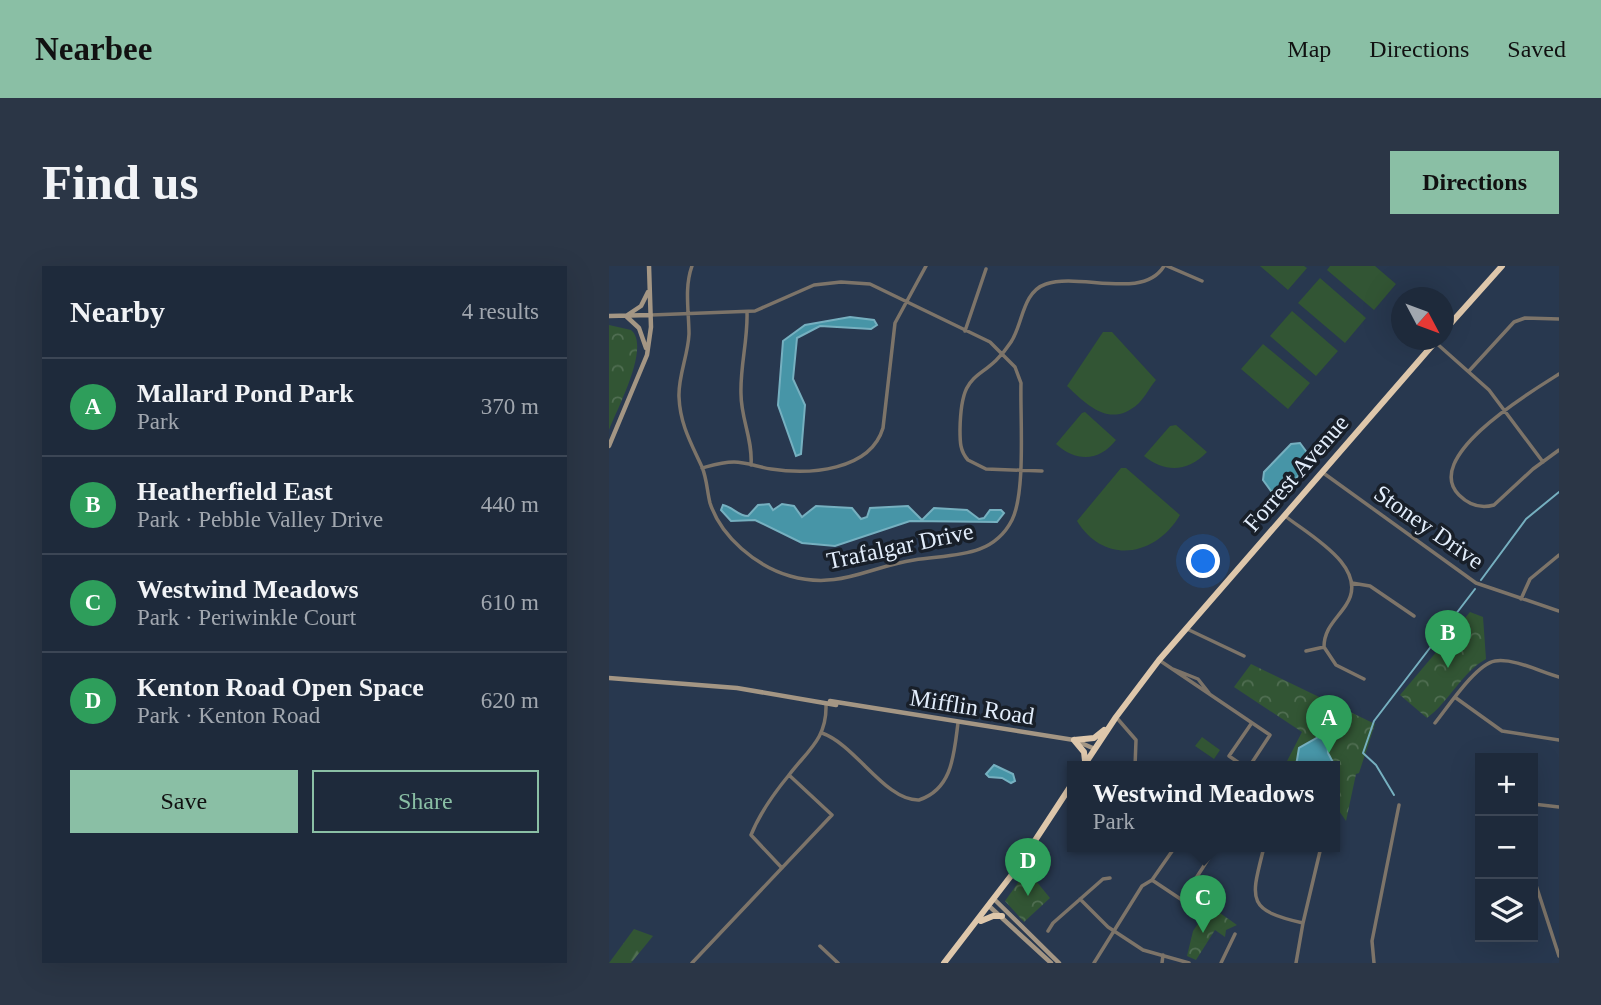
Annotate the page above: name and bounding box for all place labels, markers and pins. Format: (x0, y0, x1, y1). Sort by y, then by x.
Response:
pin: B (1425, 610, 1471, 668)
pin: A (1306, 695, 1352, 753)
pin: D (1005, 838, 1051, 896)
pin: C (1180, 875, 1226, 933)

